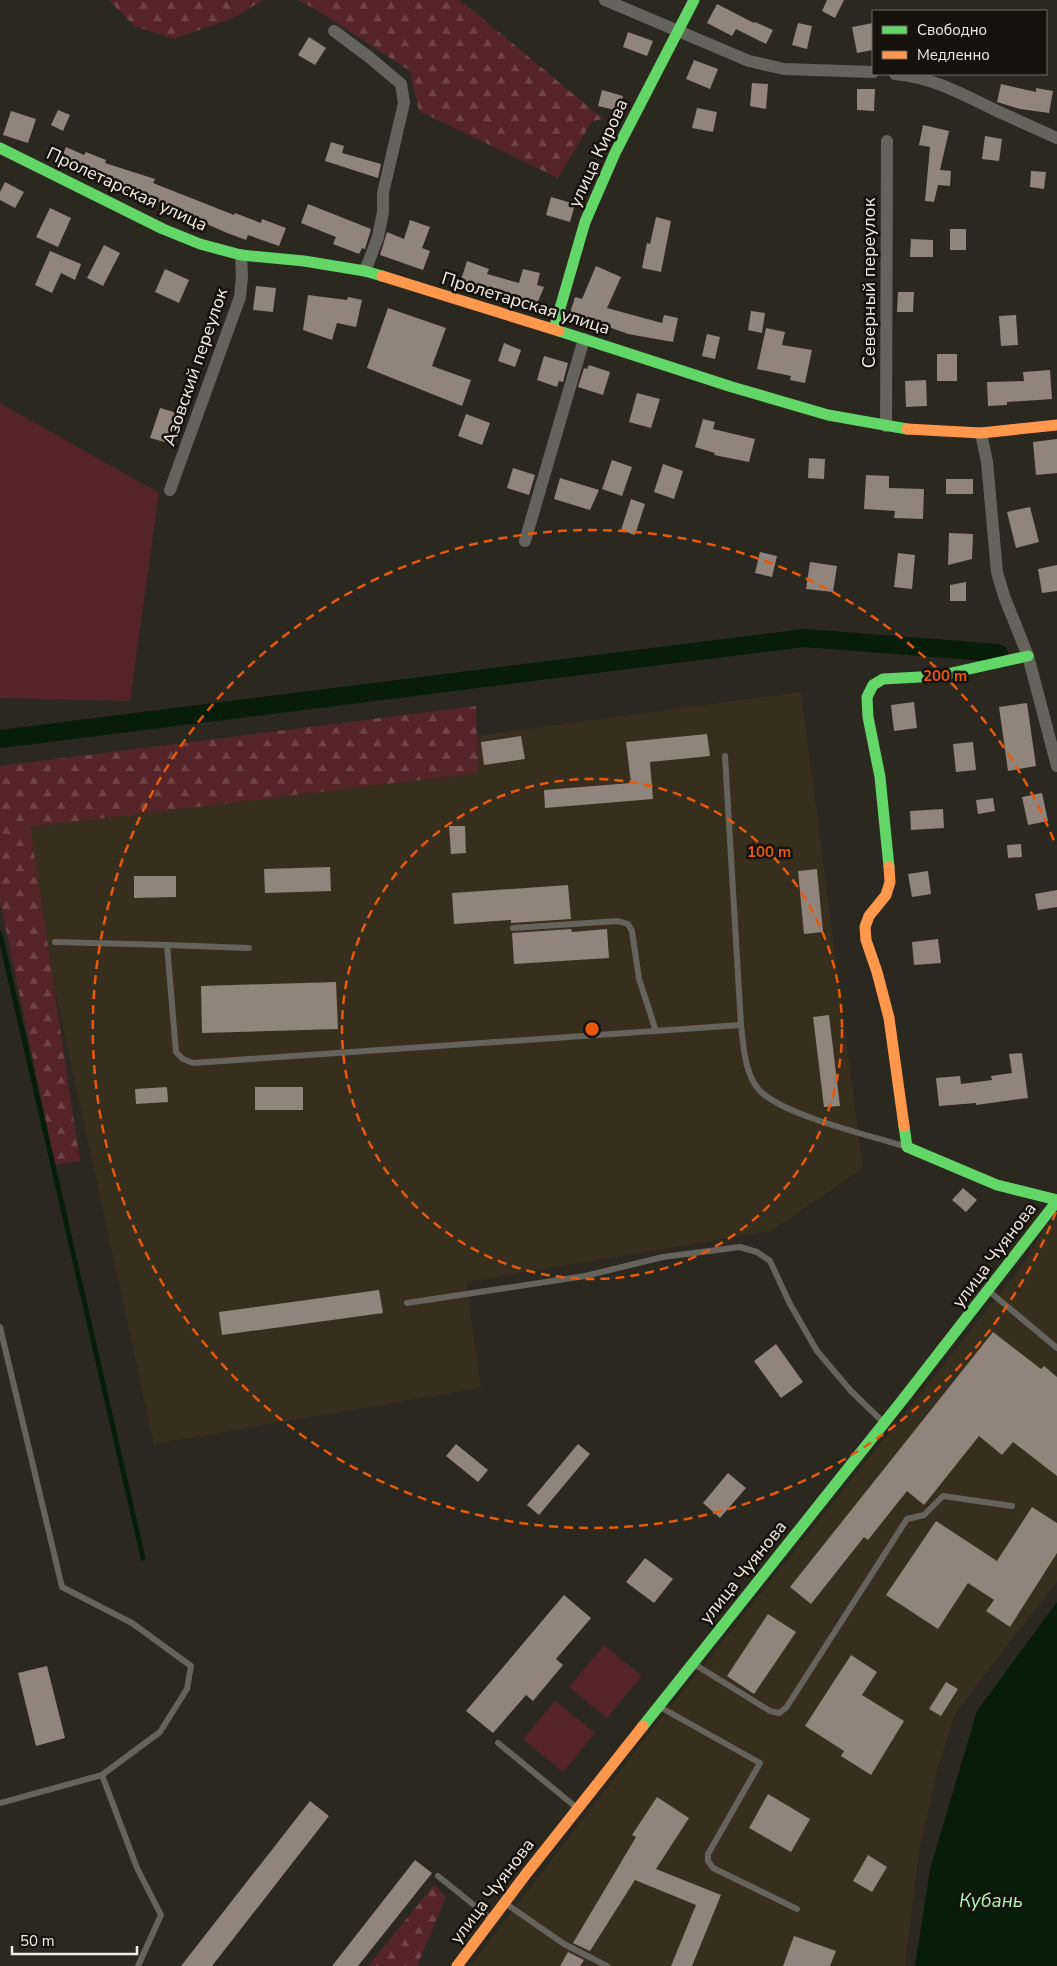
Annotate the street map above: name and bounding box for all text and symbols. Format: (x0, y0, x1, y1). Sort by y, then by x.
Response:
legend (872, 10, 1047, 75)
text: Свободно (917, 20, 987, 40)
text: Медленно (917, 45, 990, 65)
street label: улица Кирова (562, 95, 634, 211)
street label: Пролетарская улица (43, 141, 211, 237)
street label: Северный переулок (857, 197, 881, 368)
street label: Пролетарская улица (439, 266, 613, 340)
street label: Азовский переулок (157, 284, 233, 449)
text: 200 m (923, 666, 967, 686)
text: 100 m (747, 842, 791, 862)
centre of rings (583, 1020, 601, 1038)
street label: улица Чуянова (946, 1197, 1042, 1313)
street label: улица Чуянова (694, 1515, 792, 1629)
street label: улица Чуянова (444, 1833, 540, 1949)
water label: Кубань (959, 1888, 1023, 1914)
scale bar (12, 1924, 138, 1956)
text: 50 m (20, 1931, 55, 1951)

